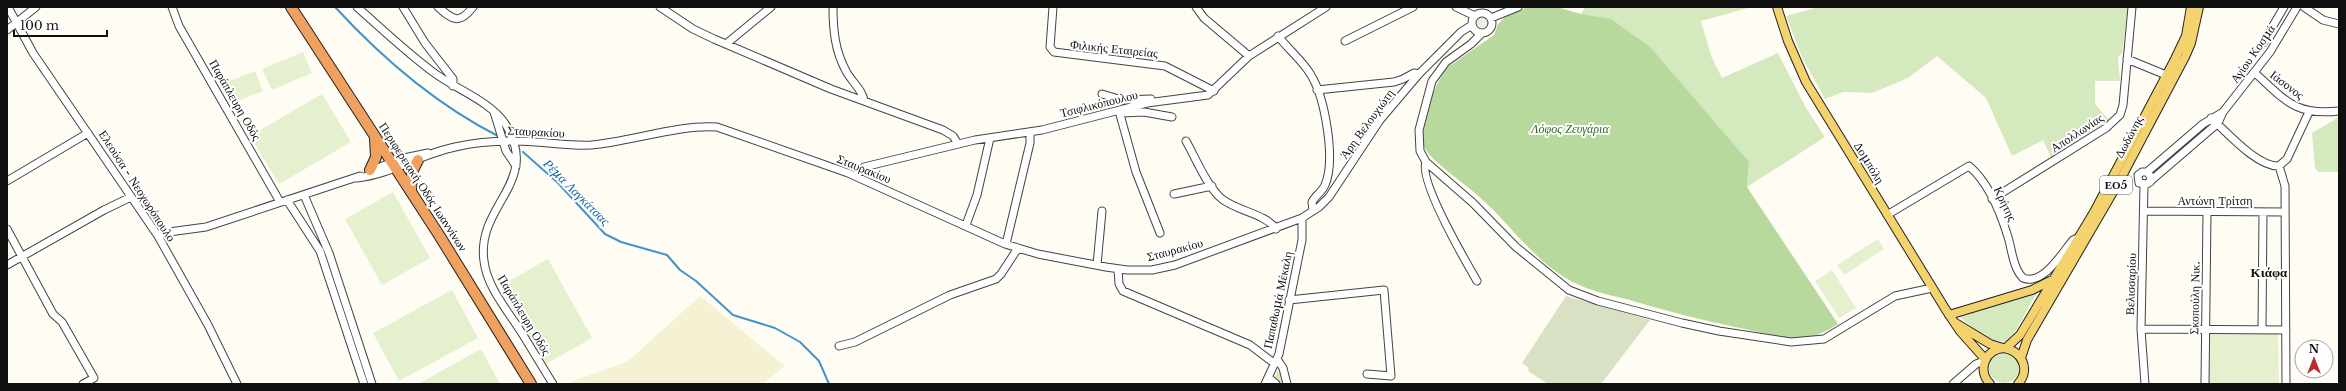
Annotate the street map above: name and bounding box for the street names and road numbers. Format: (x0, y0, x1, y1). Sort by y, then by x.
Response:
street label: Αγίου Κοσμά (2227, 21, 2279, 86)
street label: Φιλικής Εταιρείας (1069, 36, 1159, 61)
street label: Παράπλευρη Οδός (206, 57, 265, 143)
street label: Ιάσονος (2267, 67, 2308, 102)
street label: Άρη Βελουχιώτη (1336, 86, 1397, 162)
street label: Τσιφλικόπουλου (1058, 87, 1139, 120)
street label: Απολλωνίας (2048, 110, 2106, 155)
street label: Δωδώνης (2111, 113, 2146, 160)
street label: Περιφερειακή Οδός Ιωαννίνων (376, 119, 471, 254)
street label: Σταυρακίου (507, 123, 565, 140)
street label: Ελεούσα - Νεοχωρόπουλο (96, 127, 179, 244)
street label: Δομπόλη (1851, 139, 1888, 187)
street label: Σταυρακίου (835, 151, 894, 186)
road number: ΕΟ5 (2100, 176, 2132, 194)
street label: Κρήτης (1991, 184, 2020, 224)
street label: Αντώνη Τρίτση (2177, 193, 2253, 208)
street label: Σταυρακίου (1145, 235, 1205, 264)
street label: Παπαθωμά Μέκαλη (1260, 250, 1295, 350)
street label: Βελισσαρίου (2122, 253, 2139, 315)
street label: Σκοπούλη Νικ. (2186, 261, 2203, 335)
street label: Παράπλευρη Οδός (495, 272, 554, 358)

